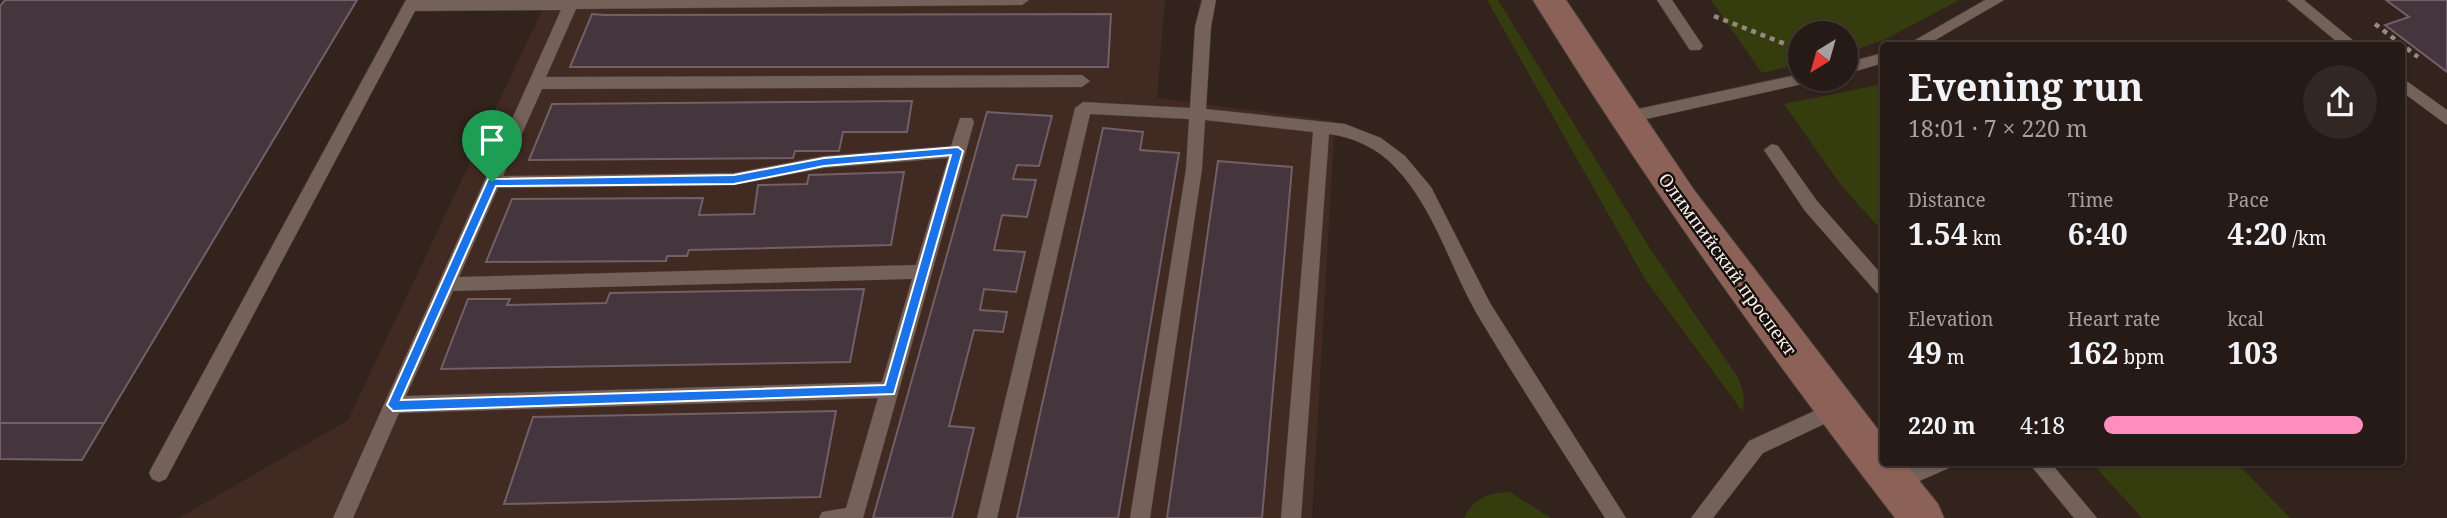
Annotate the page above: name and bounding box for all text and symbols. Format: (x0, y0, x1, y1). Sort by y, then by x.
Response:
north arrow (1788, 21, 1858, 91)
map controls (1788, 21, 1858, 91)
text: Evening run (1908, 60, 2143, 112)
button: share (2303, 65, 2377, 139)
pin (462, 110, 522, 182)
text: 18:01 · 7 × 220 m (1908, 112, 2088, 144)
icon: arrive (473, 121, 511, 159)
street label: Олимпийский проспект (1654, 168, 1803, 361)
text: Distance (1908, 187, 1986, 213)
text: Time (2068, 187, 2114, 213)
text: Pace (2227, 187, 2269, 213)
text: 1.54 (1908, 213, 1968, 254)
text: 6:40 (2068, 213, 2128, 254)
text: 4:20 (2227, 213, 2287, 254)
text: km (1968, 225, 2002, 251)
text: /km (2287, 225, 2327, 251)
text: Elevation (1908, 306, 1994, 332)
text: Heart rate (2068, 306, 2160, 332)
text: kcal (2227, 306, 2264, 332)
text: 49 (1908, 332, 1942, 373)
text: 162 (2068, 332, 2119, 373)
text: 103 (2227, 332, 2278, 373)
text: m (1942, 344, 1965, 370)
text: bpm (2119, 344, 2165, 370)
text: 220 m (1908, 409, 1976, 441)
text: 4:18 (2020, 409, 2065, 441)

